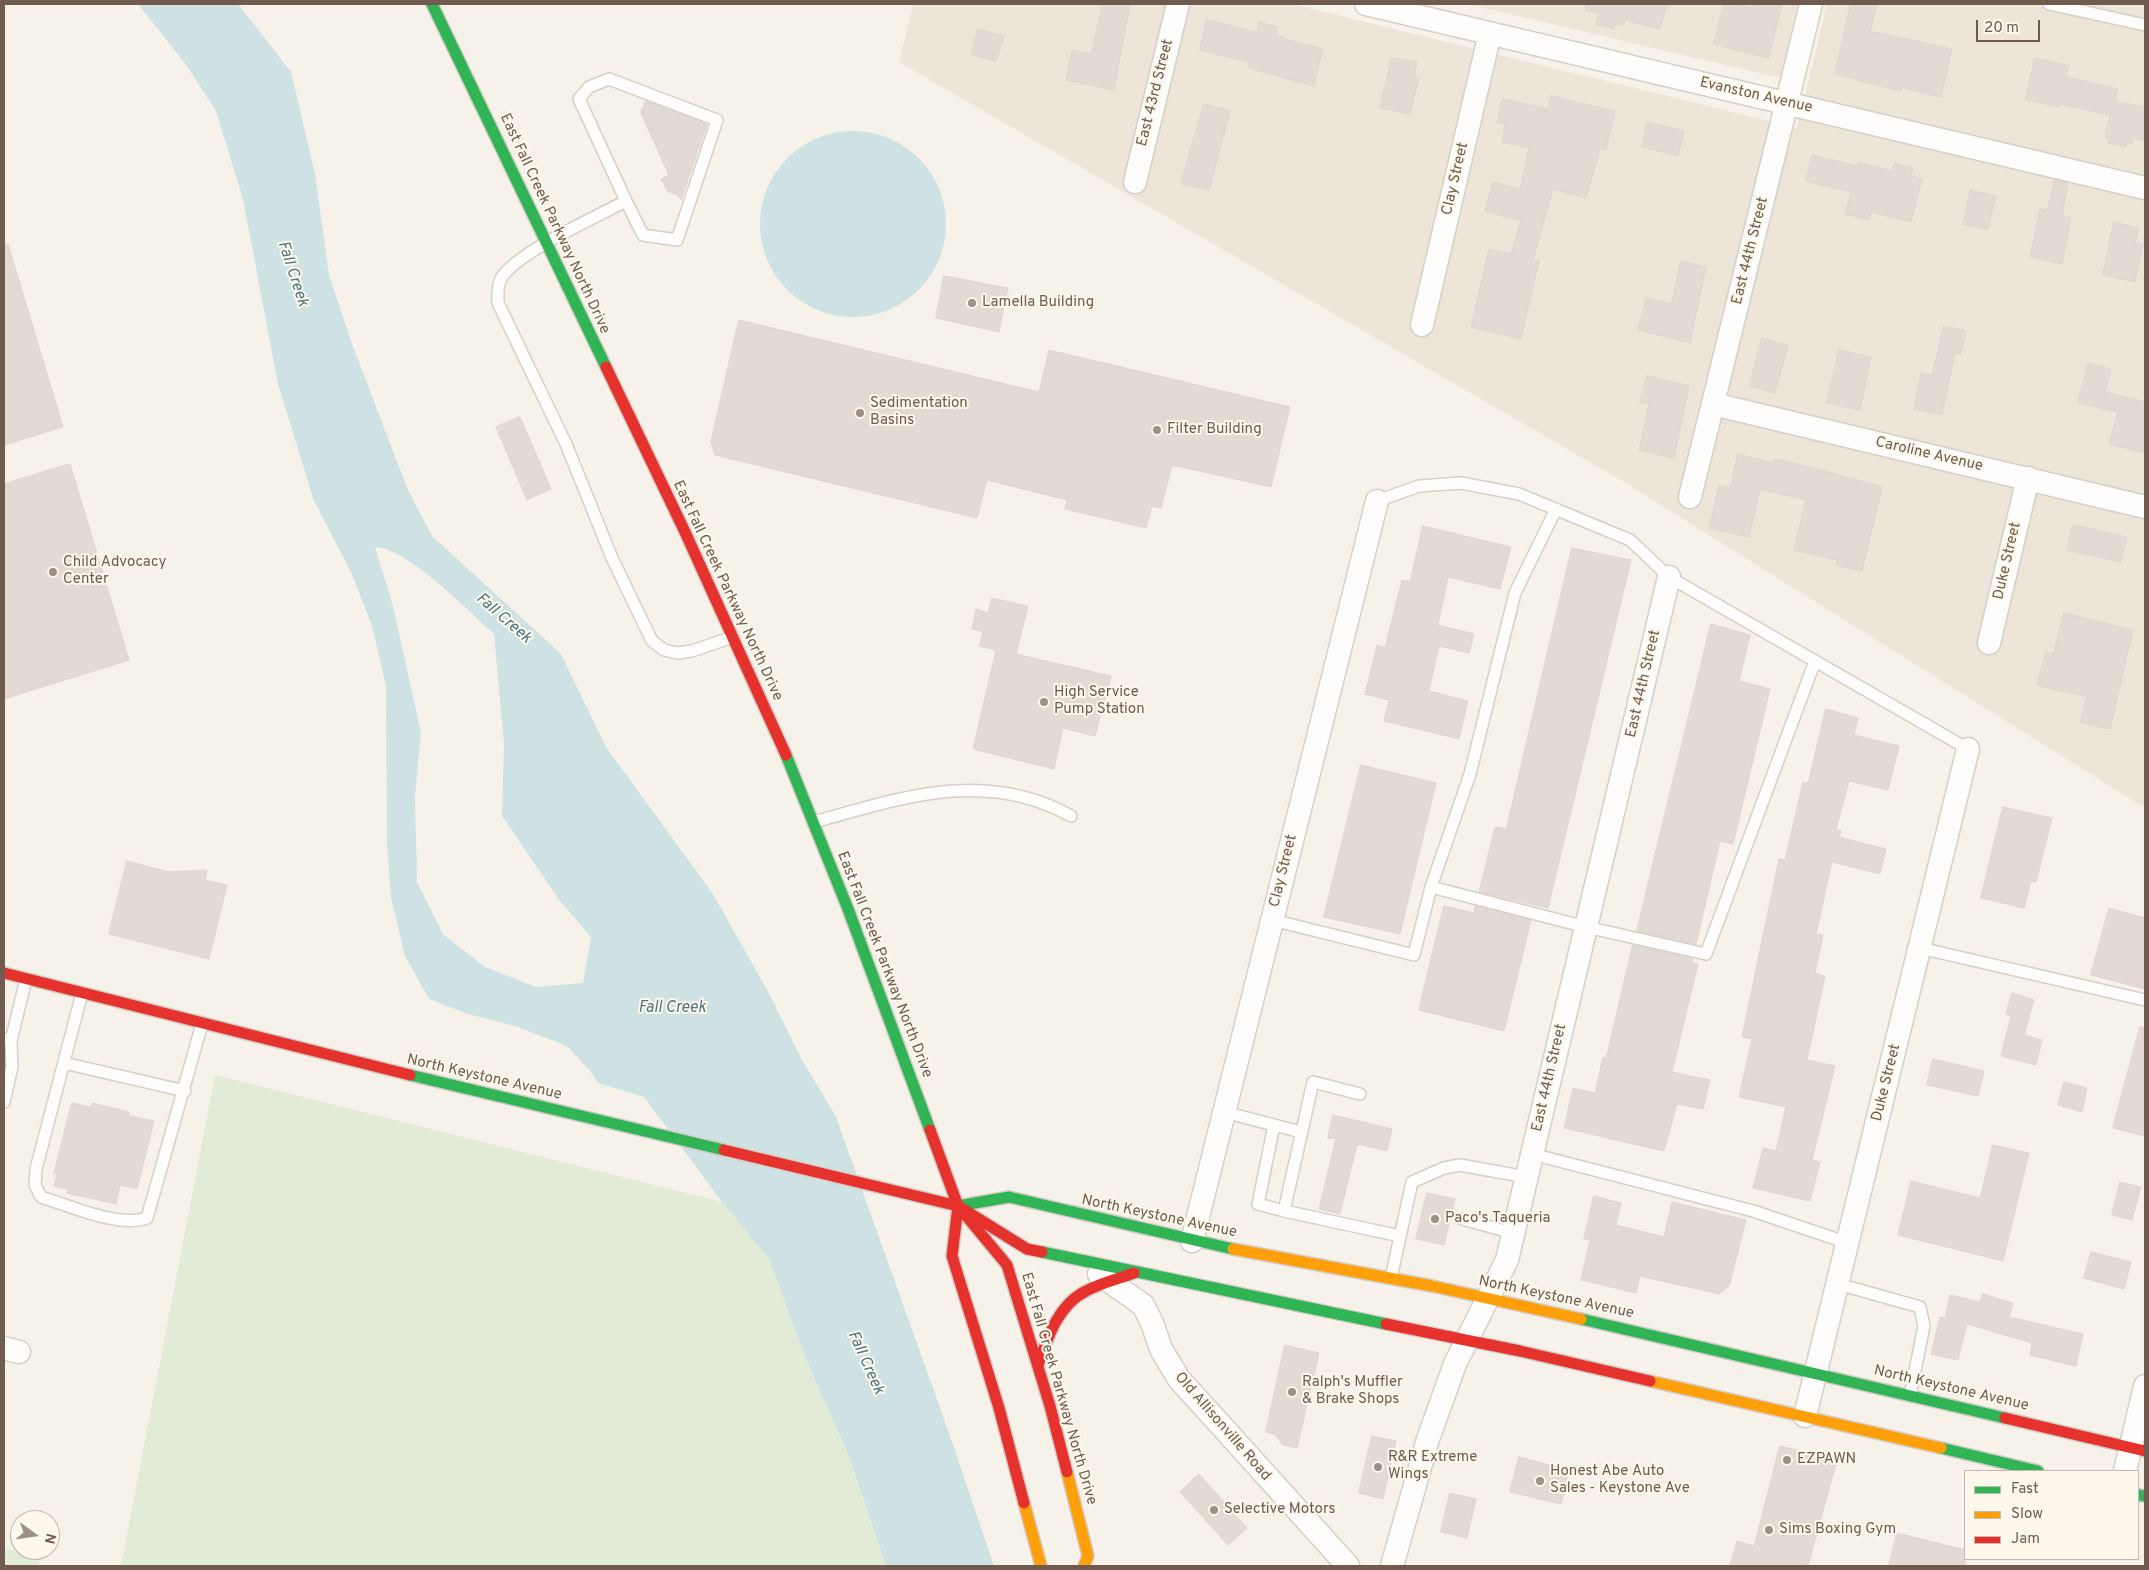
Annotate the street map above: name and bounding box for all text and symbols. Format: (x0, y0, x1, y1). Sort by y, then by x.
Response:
scale bar (1979, 10, 2043, 42)
text: 20 m (1984, 19, 2019, 38)
street label: East 43rd Street (1134, 37, 1178, 149)
street label: Evanston Avenue (1698, 74, 1814, 118)
street label: East Fall Creek Parkway North Drive (495, 111, 613, 337)
street label: Clay Street (1439, 141, 1473, 217)
street label: East 44th Street (1729, 195, 1773, 307)
water label: Fall Creek (272, 239, 312, 309)
place label: Lamella Building (982, 294, 1094, 312)
marker: Lamella Building (966, 297, 978, 309)
place label: Sedimentation Basins (870, 395, 968, 430)
marker: Sedimentation Basins (854, 407, 866, 419)
place label: Filter Building (1167, 421, 1262, 439)
marker: Filter Building (1151, 424, 1163, 436)
street label: Caroline Avenue (1873, 434, 1985, 476)
street label: East Fall Creek Parkway North Drive (668, 478, 786, 704)
street label: Duke Street (1990, 520, 2026, 602)
place label: Child Advocacy Center (63, 554, 167, 589)
marker: Child Advocacy Center (47, 566, 59, 578)
water label: Fall Creek (471, 590, 535, 648)
street label: East 44th Street (1623, 628, 1665, 740)
place label: High Service Pump Station (1054, 684, 1145, 719)
marker: High Service Pump Station (1038, 696, 1050, 708)
street label: Clay Street (1266, 833, 1302, 909)
street label: East Fall Creek Parkway North Drive (832, 849, 936, 1081)
water label: Fall Creek (638, 999, 706, 1019)
street label: East 44th Street (1529, 1022, 1571, 1134)
street label: Duke Street (1869, 1042, 1905, 1124)
street label: North Keystone Avenue (405, 1051, 563, 1105)
street label: North Keystone Avenue (1080, 1192, 1238, 1242)
place label: Paco's Taqueria (1445, 1210, 1550, 1228)
marker: Paco's Taqueria (1429, 1213, 1441, 1225)
street label: East Fall Creek Parkway North Drive (1016, 1271, 1100, 1507)
street label: North Keystone Avenue (1477, 1273, 1635, 1323)
water label: Fall Creek (842, 1328, 888, 1398)
street label: North Keystone Avenue (1872, 1362, 2030, 1416)
street label: Old Allisonville Road (1170, 1369, 1274, 1485)
place label: Ralph's Muffler & Brake Shops (1302, 1374, 1403, 1409)
marker: Ralph's Muffler & Brake Shops (1286, 1386, 1298, 1398)
place label: R&R Extreme Wings (1388, 1449, 1477, 1484)
place label: EZPAWN (1797, 1451, 1856, 1469)
marker: EZPAWN (1781, 1454, 1793, 1466)
marker: R&R Extreme Wings (1372, 1461, 1384, 1473)
place label: Honest Abe Auto Sales - Keystone Ave (1550, 1463, 1690, 1498)
legend (1964, 1470, 2139, 1560)
marker: Honest Abe Auto Sales - Keystone Ave (1534, 1475, 1546, 1487)
text: Fast (2011, 1480, 2039, 1499)
place label: Selective Motors (1224, 1501, 1336, 1519)
marker: Selective Motors (1208, 1504, 1220, 1516)
text: Slow (2011, 1505, 2043, 1524)
north arrow (10, 1510, 60, 1560)
place label: Sims Boxing Gym (1779, 1521, 1896, 1539)
marker: Sims Boxing Gym (1763, 1524, 1775, 1536)
text: Jam (2011, 1530, 2040, 1549)
text: N (40, 1532, 59, 1545)

